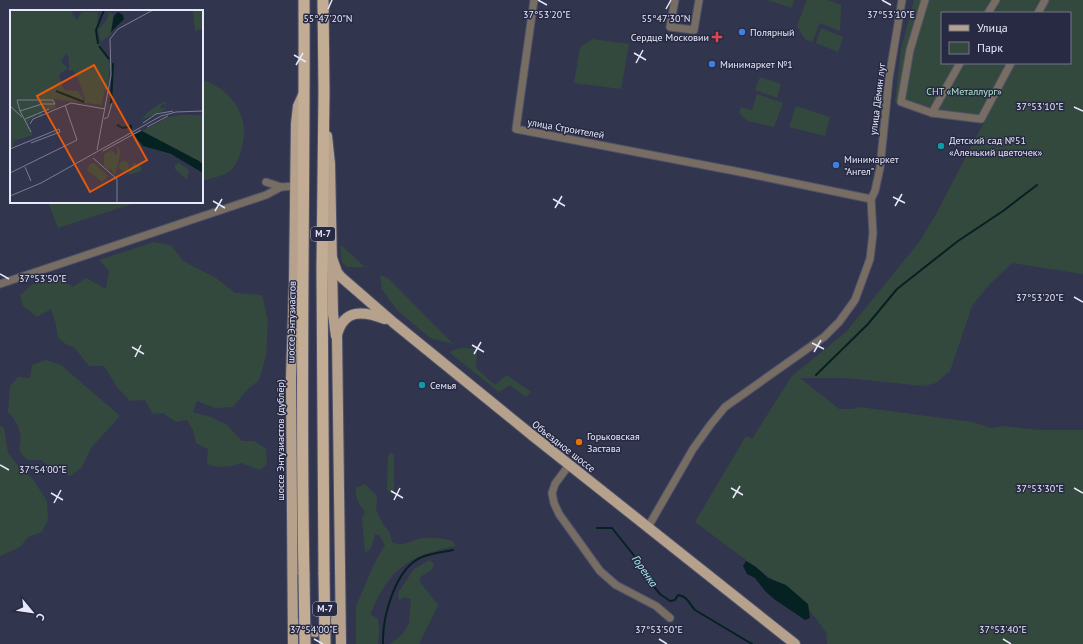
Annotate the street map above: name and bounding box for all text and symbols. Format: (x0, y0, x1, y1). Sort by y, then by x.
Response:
text: 37°53'20"E (523, 8, 571, 21)
text: 37°53'10"E (867, 8, 915, 21)
inset map (10, 10, 203, 203)
text: 55°47'20"N (303, 12, 353, 25)
text: 55°47'30"N (641, 12, 691, 25)
legend (941, 12, 1071, 64)
text: Улица (977, 20, 1008, 35)
place label: Полярный (750, 26, 795, 39)
marker: Полярный (737, 27, 747, 37)
place label: Сердце Московии (631, 31, 709, 44)
marker: Сердце Московии (712, 32, 722, 42)
text: Парк (977, 40, 1003, 55)
place label: Минимаркет №1 (720, 58, 793, 71)
marker: Минимаркет №1 (707, 59, 717, 69)
street label: улица Дёмин луг (867, 62, 888, 136)
park label: СНТ «Металлург» (926, 85, 1002, 98)
text: 37°53'10"E (1016, 100, 1064, 113)
street label: улица Строителей (527, 115, 605, 142)
place label: Детский сад №51 «Аленький цветочек» (949, 134, 1043, 159)
marker: Детский сад №51 «Аленький цветочек» (936, 141, 946, 151)
place label: Минимаркет "Ангел" (844, 153, 899, 178)
marker: Минимаркет "Ангел" (831, 160, 841, 170)
road number: М-7 (311, 227, 335, 241)
text: 37°53'50"E (19, 272, 67, 285)
street label: шоссе Энтузиастов (284, 281, 299, 363)
text: 37°53'20"E (1016, 291, 1064, 304)
street label: шоссе Энтузиастов (дублёр) (274, 379, 287, 501)
place label: Семья (430, 379, 457, 392)
marker: Семья (417, 380, 427, 390)
street label: Объездное шоссе (529, 418, 598, 475)
place label: Горьковская Застава (587, 430, 640, 455)
marker: Горьковская Застава (574, 437, 584, 447)
text: 37°54'00"E (19, 463, 67, 476)
text: 37°53'30"E (1016, 482, 1064, 495)
water label: Горенка (629, 552, 661, 590)
north arrow (12, 592, 52, 632)
road number: М-7 (313, 602, 337, 616)
text: С (33, 611, 48, 623)
text: 37°54'00"E (290, 623, 338, 636)
text: 37°53'50"E (635, 623, 683, 636)
text: 37°53'40"E (979, 623, 1027, 636)

